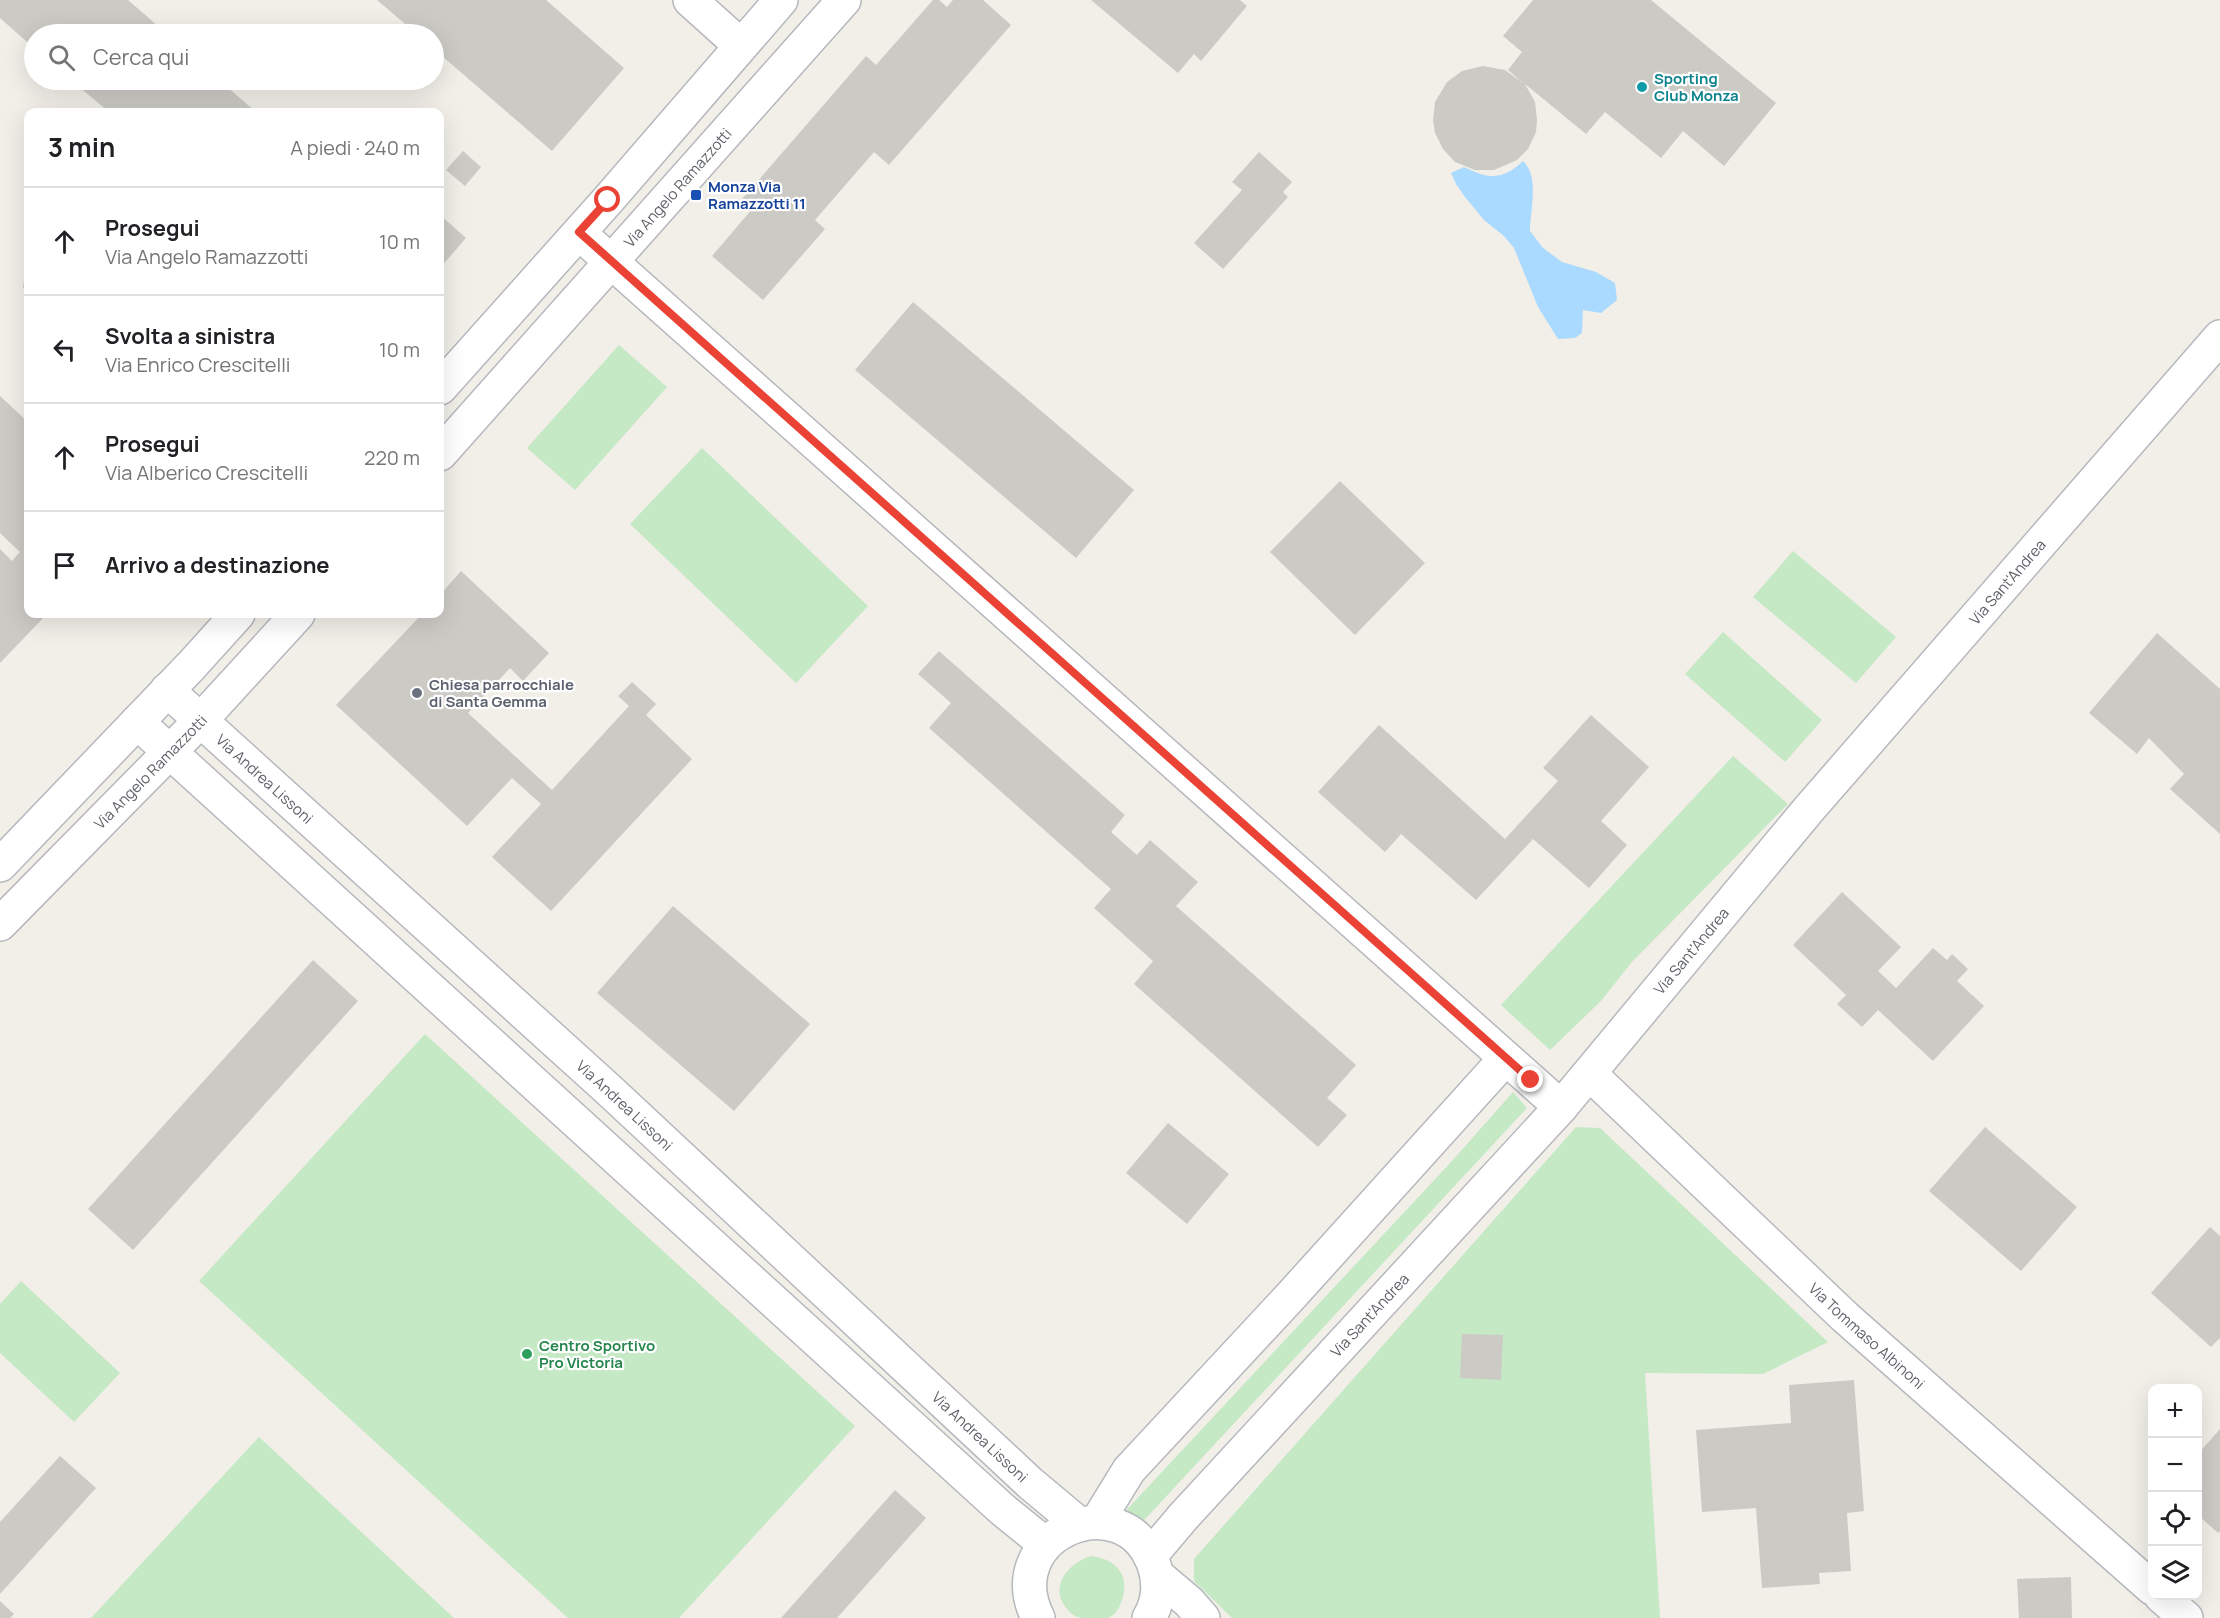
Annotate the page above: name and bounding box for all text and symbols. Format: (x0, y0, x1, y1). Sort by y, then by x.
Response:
search box (24, 24, 444, 90)
icon: search (45, 41, 78, 74)
text: Cerca qui (93, 42, 189, 72)
place label: Sporting Club Monza (1654, 68, 1739, 106)
marker: Sporting Club Monza (1635, 80, 1649, 94)
street label: Via Angelo Ramazzotti (619, 123, 736, 251)
text: 3 min (48, 129, 115, 165)
text: A piedi · 240 m (290, 134, 420, 161)
place label: Monza Via Ramazzotti 11 (708, 176, 806, 214)
route start (594, 186, 620, 212)
marker: Monza Via Ramazzotti 11 (689, 188, 703, 202)
text: Prosegui (105, 213, 200, 243)
icon: ahead (48, 225, 81, 258)
text: 10 m (379, 228, 420, 255)
text: Via Angelo Ramazzotti (105, 243, 309, 270)
text: Svolta a sinistra (105, 321, 275, 351)
icon: left (48, 333, 81, 366)
text: 10 m (379, 336, 420, 363)
text: Via Enrico Crescitelli (105, 351, 290, 378)
text: Prosegui (105, 429, 200, 459)
icon: ahead (48, 441, 81, 474)
text: 220 m (364, 444, 420, 471)
text: Via Alberico Crescitelli (105, 459, 308, 486)
street label: Via Sant'Andrea (1964, 534, 2050, 629)
icon: arrive (48, 549, 81, 582)
text: Arrivo a destinazione (105, 550, 329, 580)
place label: Chiesa parrocchiale di Santa Gemma (429, 674, 574, 712)
marker: Chiesa parrocchiale di Santa Gemma (410, 686, 424, 700)
street label: Via Angelo Ramazzotti (89, 710, 211, 833)
street label: Via Andrea Lissoni (212, 729, 318, 828)
street label: Via Sant'Andrea (1649, 903, 1733, 999)
street label: Via Andrea Lissoni (572, 1055, 678, 1155)
route end (1517, 1066, 1543, 1092)
street label: Via Sant'Andrea (1325, 1268, 1413, 1361)
street label: Via Tommaso Albinoni (1804, 1278, 1930, 1393)
place label: Centro Sportivo Pro Victoria (539, 1335, 655, 1373)
marker: Centro Sportivo Pro Victoria (520, 1347, 534, 1361)
map controls (2148, 1384, 2202, 1600)
button: + (2148, 1384, 2202, 1438)
street label: Via Andrea Lissoni (928, 1386, 1033, 1487)
button: − (2148, 1438, 2202, 1492)
button: locate (2148, 1492, 2202, 1546)
button: layers (2148, 1546, 2202, 1600)

